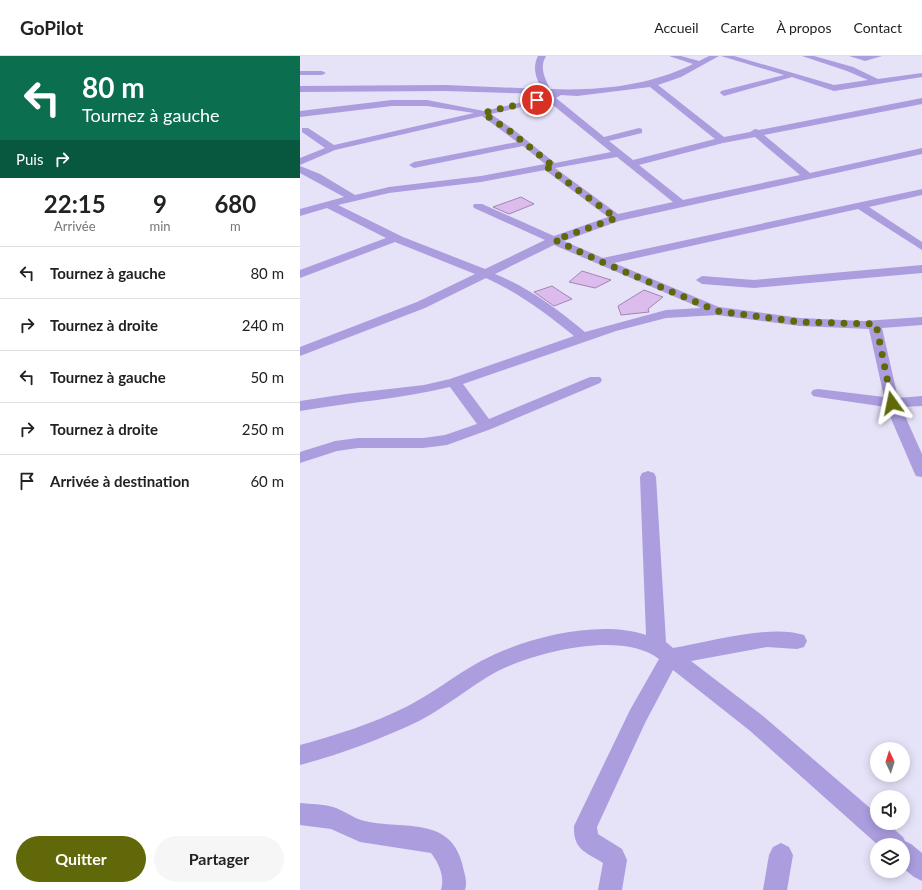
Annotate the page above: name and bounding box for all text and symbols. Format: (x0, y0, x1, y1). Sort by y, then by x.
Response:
text: GoPilot (20, 16, 83, 39)
text: Accueil (654, 19, 699, 36)
text: Carte (721, 19, 754, 36)
text: À propos (776, 19, 831, 36)
text: Contact (853, 19, 902, 36)
text: 80 m (82, 70, 145, 104)
icon: left (16, 72, 68, 124)
pin (520, 83, 554, 117)
icon: arrive (526, 89, 548, 111)
text: Tournez à gauche (82, 104, 220, 126)
icon: right (51, 148, 73, 170)
text: Puis (16, 150, 43, 168)
text: 22:15 (44, 189, 106, 218)
text: 9 (153, 189, 167, 218)
text: 680 (214, 189, 256, 218)
text: Arrivée (54, 218, 96, 234)
text: min (150, 218, 171, 234)
text: m (230, 218, 241, 234)
icon: left (16, 262, 38, 284)
text: Tournez à gauche (50, 264, 166, 282)
text: 80 m (250, 264, 284, 282)
icon: right (16, 314, 38, 336)
text: Tournez à droite (50, 316, 158, 334)
text: 240 m (242, 316, 284, 334)
icon: left (16, 366, 38, 388)
text: Tournez à gauche (50, 368, 166, 386)
text: 50 m (250, 368, 284, 386)
position arrow (871, 382, 913, 424)
icon: right (16, 418, 38, 440)
text: Tournez à droite (50, 420, 158, 438)
text: 250 m (242, 420, 284, 438)
icon: arrive (16, 470, 38, 492)
text: Arrivée à destination (50, 472, 189, 490)
text: 60 m (250, 472, 284, 490)
north arrow (870, 742, 910, 782)
map controls (870, 742, 910, 878)
button: sound (870, 790, 910, 830)
button: Quitter (16, 836, 146, 882)
button: Partager (154, 836, 284, 882)
button: layers (870, 838, 910, 878)

